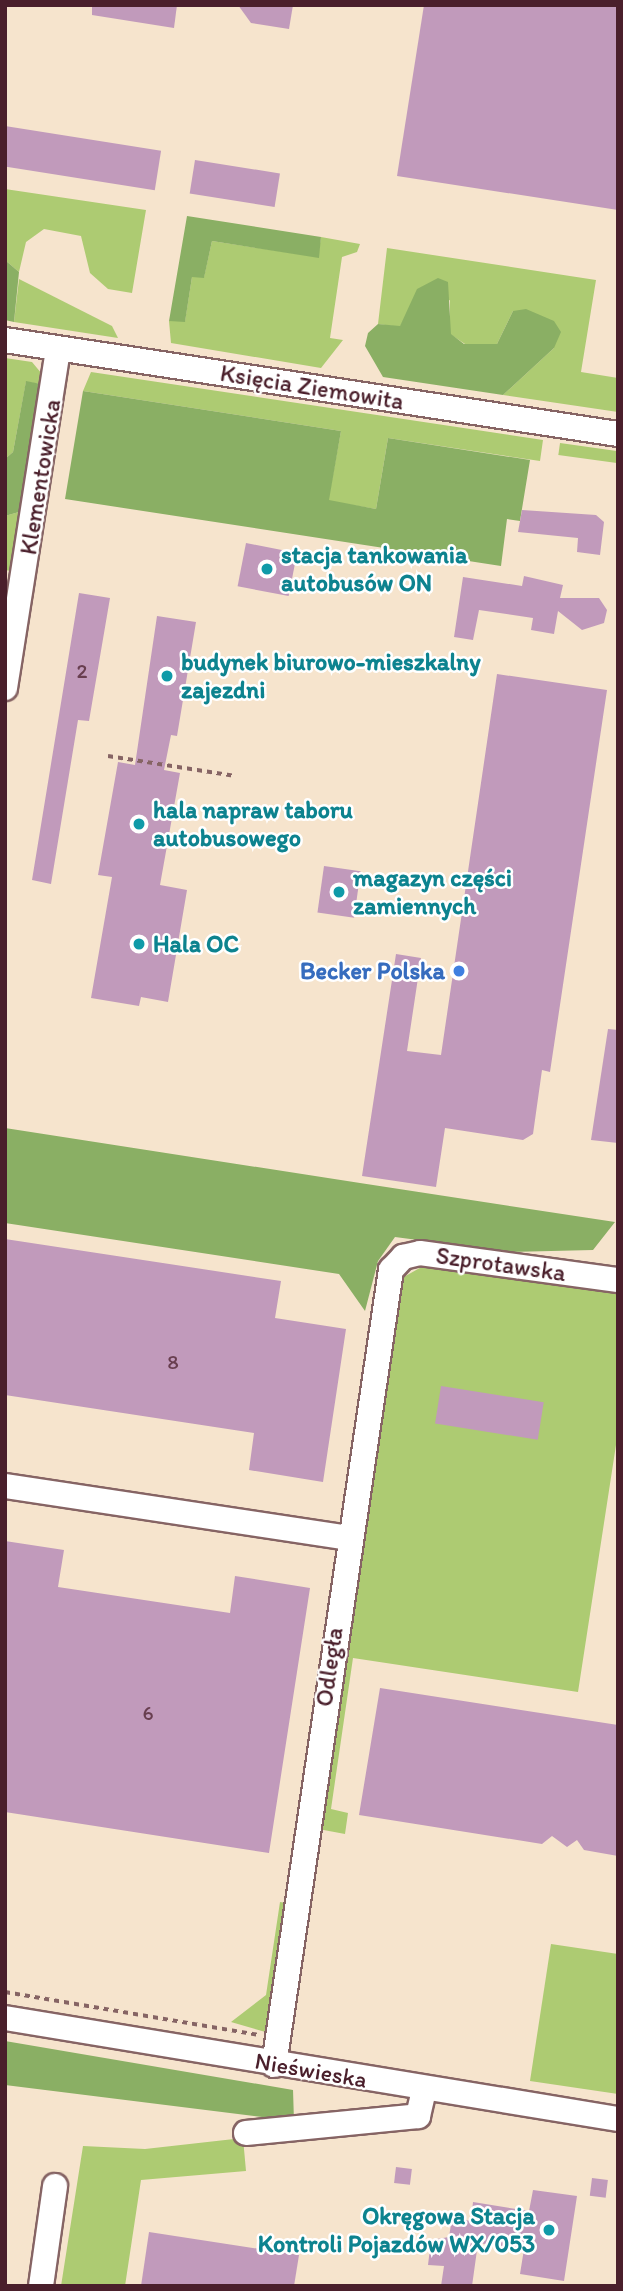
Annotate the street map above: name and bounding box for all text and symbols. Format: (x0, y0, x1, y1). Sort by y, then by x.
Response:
street label: Księcia Ziemowita (218, 358, 406, 416)
street label: Klementowicka (13, 397, 67, 557)
place label: stacja tankowania autobusów ON (281, 541, 466, 597)
marker: stacja tankowania autobusów ON (259, 561, 275, 577)
place label: budynek biurowo-mieszkalny zajezdni (181, 648, 481, 704)
house number: 2 (76, 658, 88, 684)
marker: budynek biurowo-mieszkalny zajezdni (159, 668, 175, 684)
place label: hala napraw taboru autobusowego (153, 796, 352, 852)
marker: hala napraw taboru autobusowego (131, 816, 147, 832)
place label: magazyn części zamiennych (353, 864, 512, 920)
marker: magazyn części zamiennych (331, 884, 347, 900)
place label: Hala OC (153, 930, 239, 958)
marker: Hala OC (131, 936, 147, 952)
place label: Becker Polska (301, 957, 445, 985)
marker: Becker Polska (451, 963, 467, 979)
street label: Szprotawska (434, 1241, 568, 1287)
house number: 8 (167, 1349, 179, 1375)
street label: Odległa (309, 1626, 349, 1708)
house number: 6 (142, 1700, 154, 1726)
street label: Nieświeska (253, 2046, 369, 2094)
place label: Okręgowa Stacja Kontroli Pojazdów WX/053 (258, 2202, 535, 2258)
marker: Okręgowa Stacja Kontroli Pojazdów WX/053 (541, 2222, 557, 2238)

